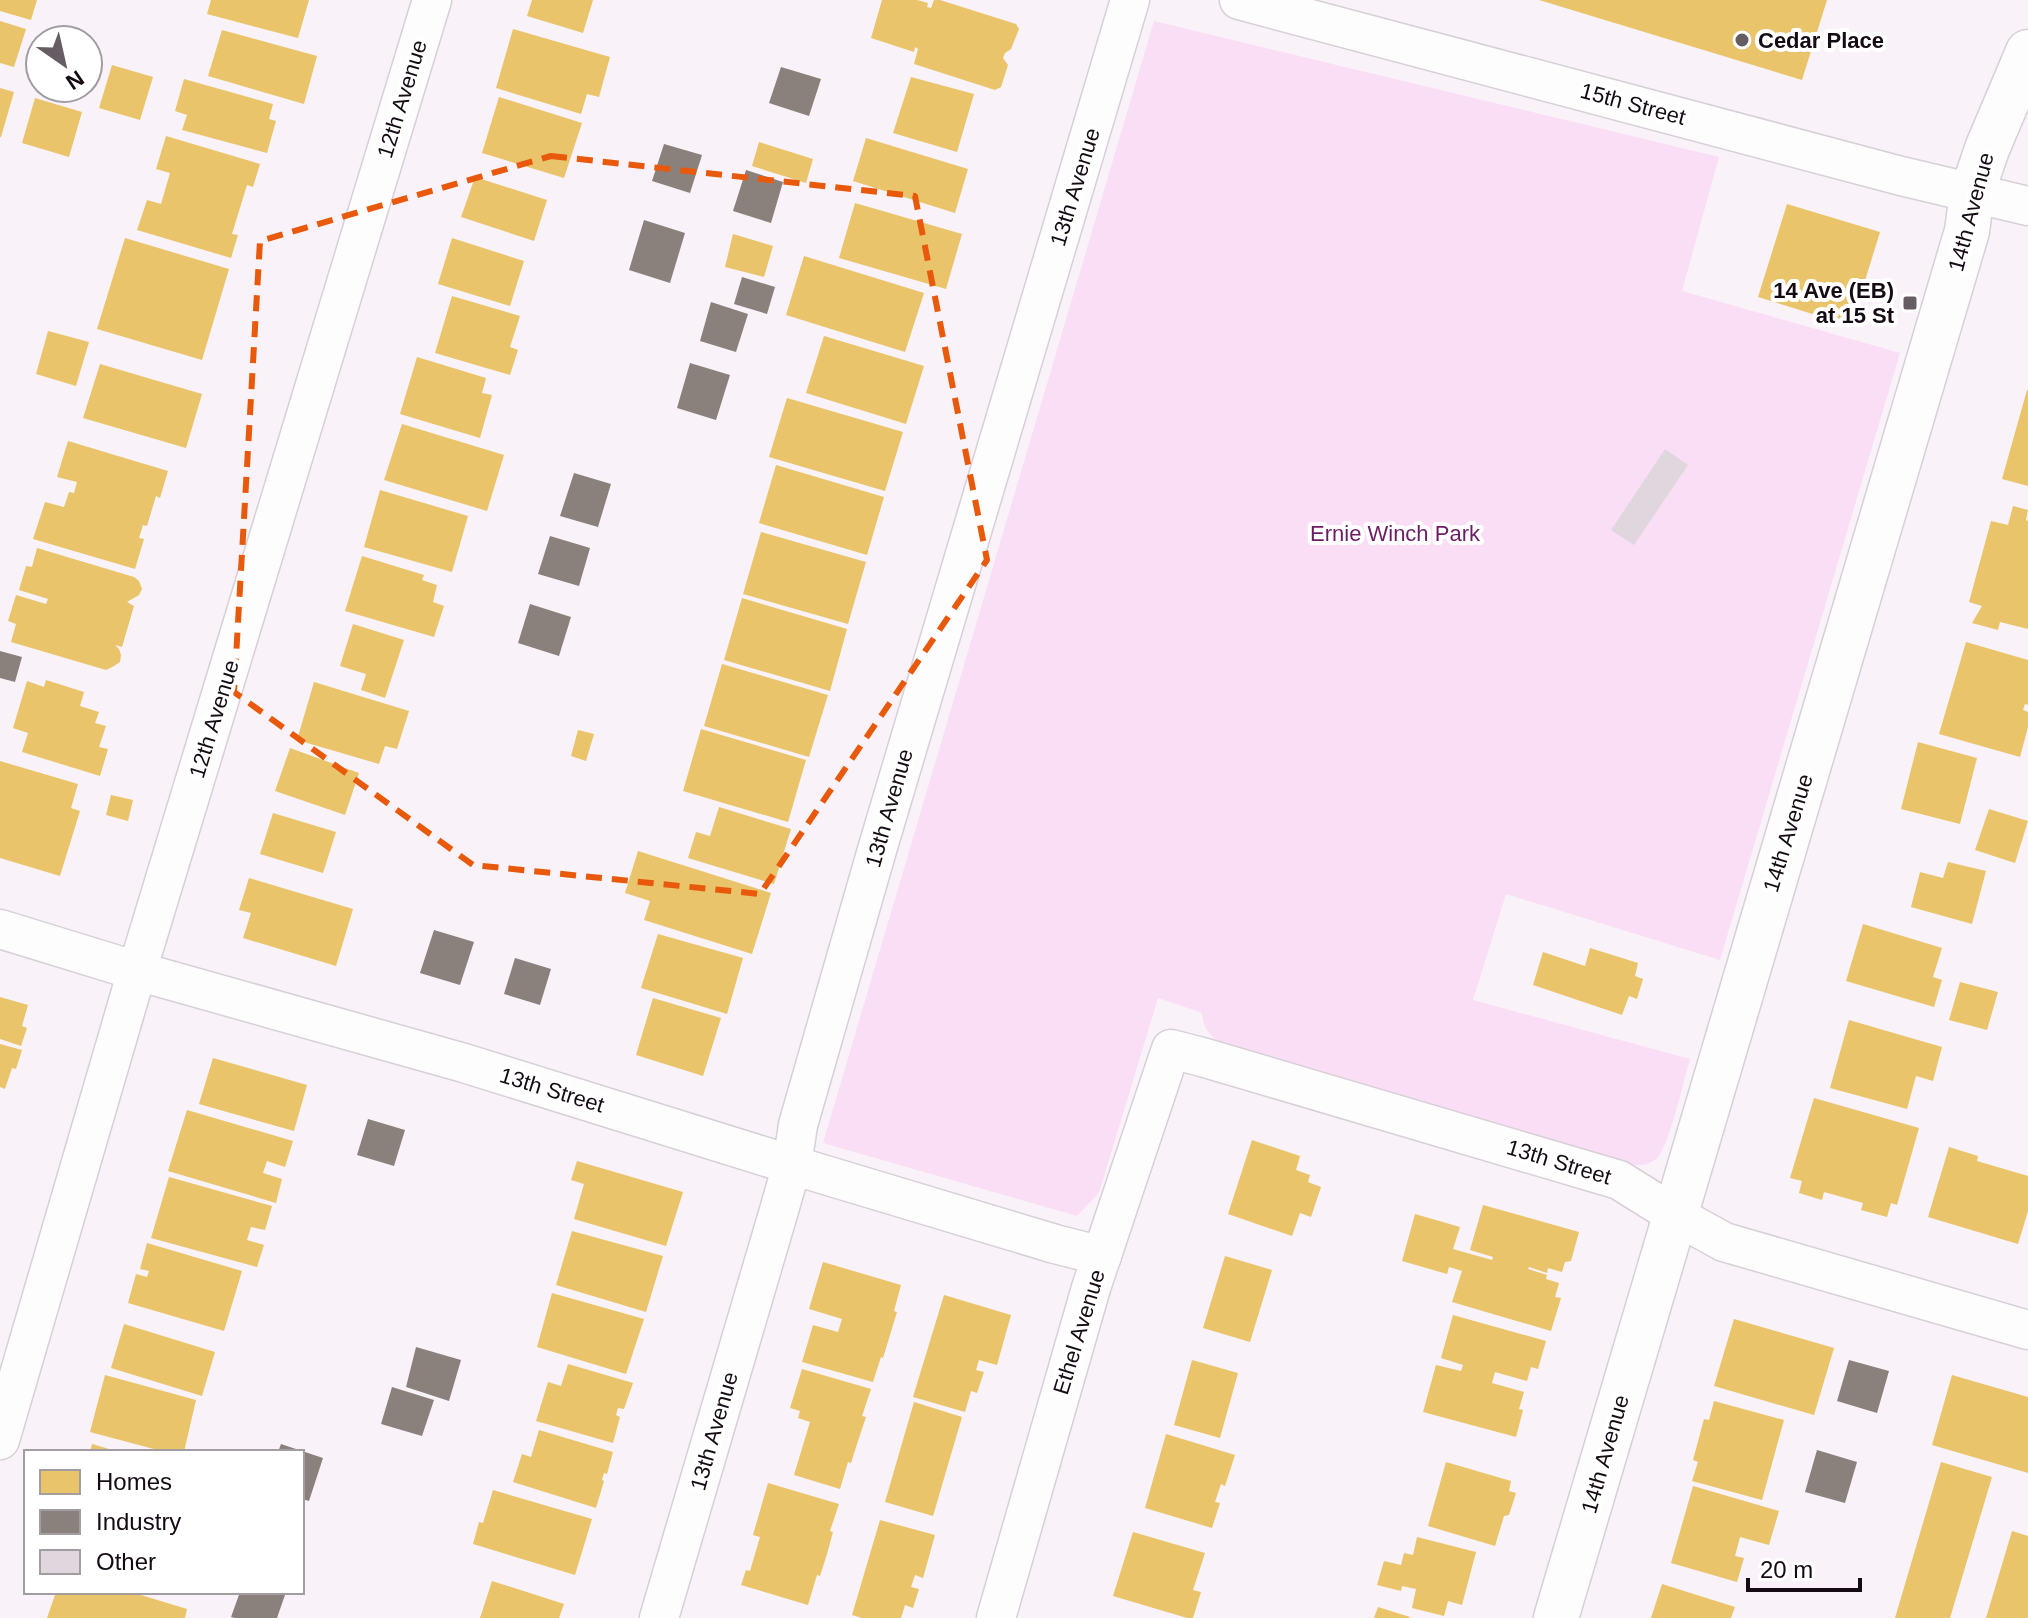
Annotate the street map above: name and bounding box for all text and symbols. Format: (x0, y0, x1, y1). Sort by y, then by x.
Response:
north arrow (24, 24, 104, 104)
place label: Cedar Place (1758, 28, 1884, 53)
marker: Cedar Place (1733, 31, 1751, 49)
street label: 12th Avenue (372, 37, 432, 161)
text: N (61, 65, 88, 95)
street label: 15th Street (1578, 78, 1688, 130)
street label: 13th Avenue (1045, 125, 1105, 249)
street label: 14th Avenue (1943, 150, 1999, 274)
place label: 14 Ave (EB) at 15 St (1773, 278, 1895, 328)
marker: 14 Ave (EB) at 15 St (1901, 294, 1919, 312)
park label: Ernie Winch Park (1310, 521, 1481, 546)
street label: 12th Avenue (184, 657, 244, 781)
street label: 13th Avenue (860, 746, 918, 870)
street label: 14th Avenue (1758, 771, 1818, 895)
street label: 13th Street (497, 1062, 607, 1118)
street label: 13th Street (1504, 1134, 1614, 1190)
street label: Ethel Avenue (1048, 1267, 1110, 1397)
street label: 13th Avenue (685, 1369, 743, 1493)
street label: 14th Avenue (1576, 1392, 1634, 1516)
legend (24, 1450, 304, 1594)
text: Homes (96, 1468, 172, 1495)
text: Industry (96, 1508, 181, 1535)
scale bar (1748, 1542, 1860, 1592)
text: Other (96, 1548, 156, 1575)
text: 20 m (1760, 1556, 1813, 1583)

